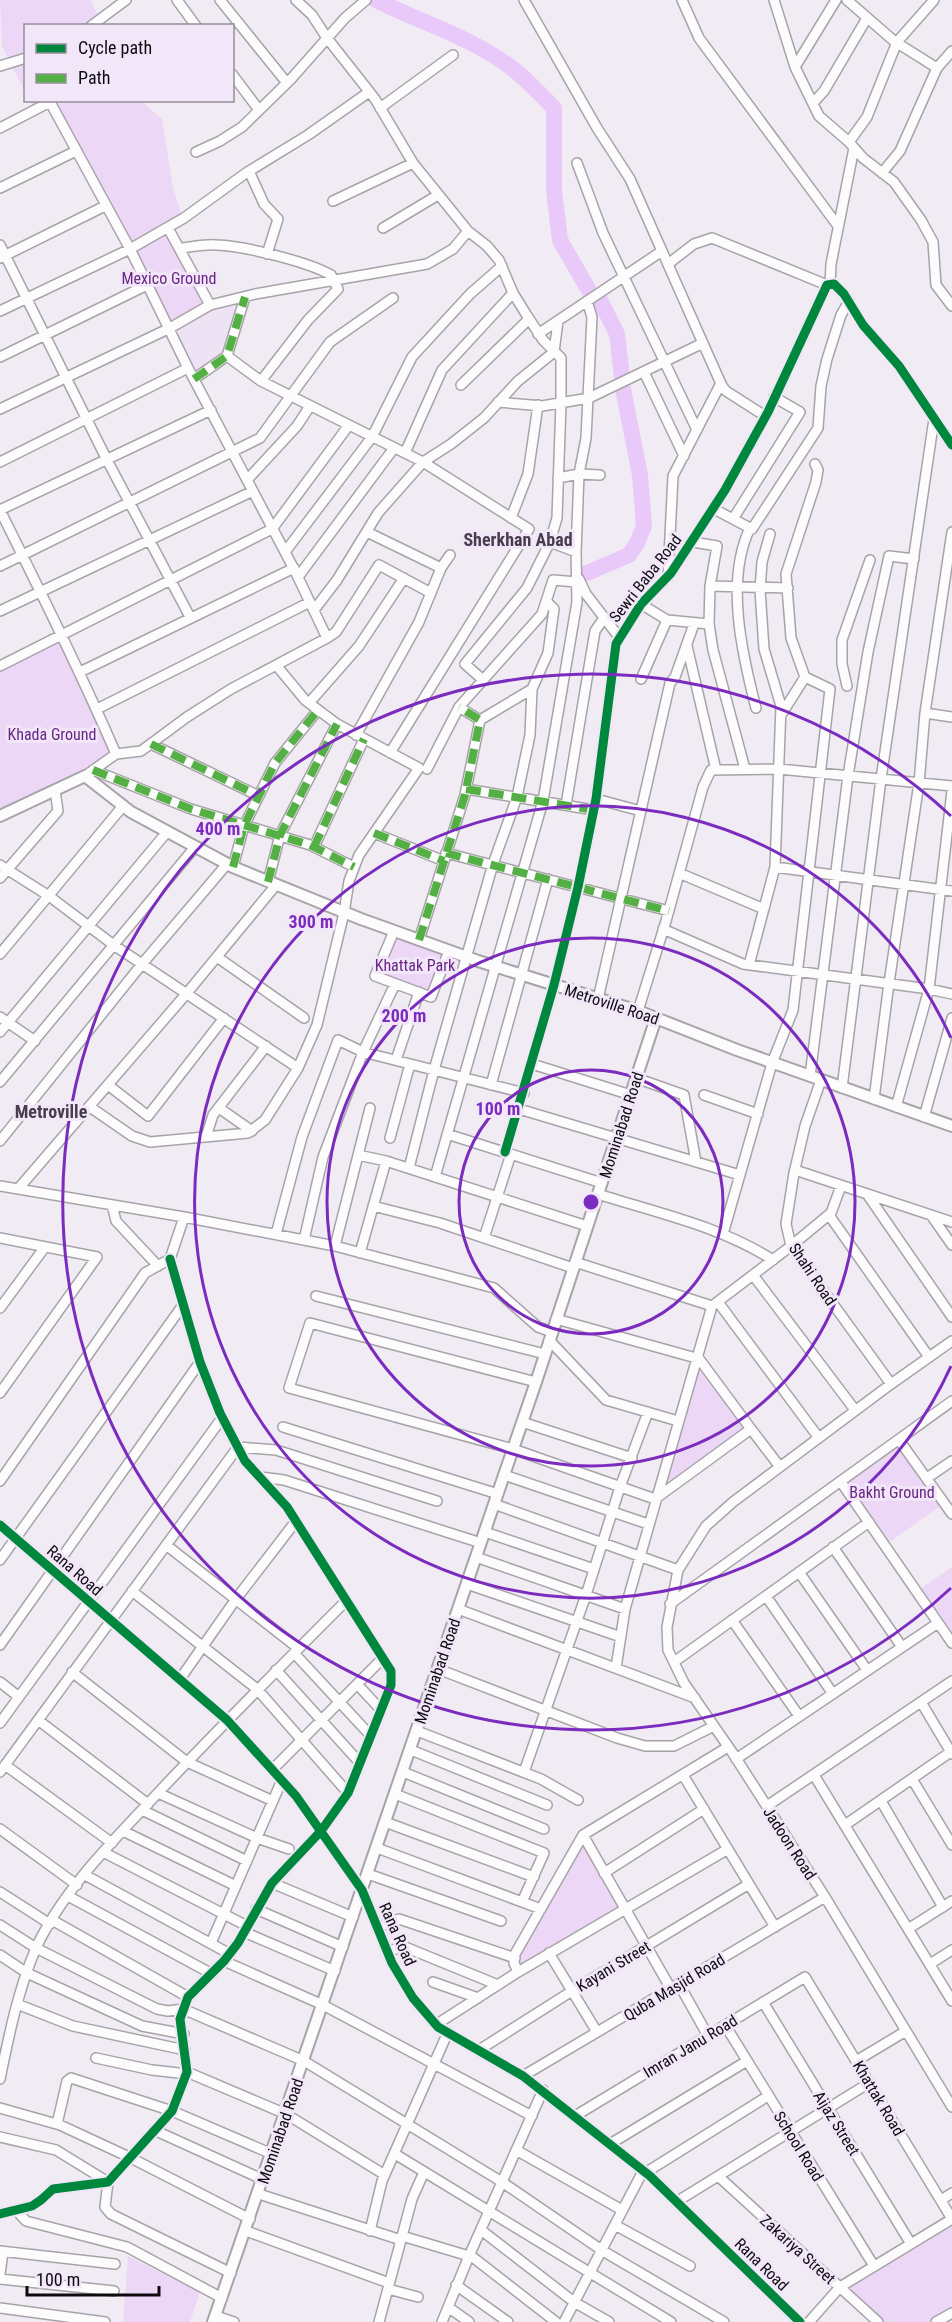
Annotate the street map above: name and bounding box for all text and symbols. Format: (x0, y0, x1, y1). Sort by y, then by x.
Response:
legend (24, 24, 234, 102)
text: Cycle path (78, 37, 152, 58)
text: Path (78, 67, 111, 88)
park label: Mexico Ground (122, 269, 217, 288)
district label: Sherkhan Abad (463, 529, 573, 550)
street label: Sewri Baba Road (605, 531, 686, 626)
park label: Khada Ground (7, 725, 97, 744)
text: 400 m (196, 818, 240, 839)
text: 300 m (289, 911, 333, 932)
park label: Khattak Park (375, 956, 456, 975)
street label: Metroville Road (562, 980, 661, 1029)
text: 200 m (382, 1005, 426, 1026)
street label: Mominabad Road (595, 1070, 648, 1181)
text: 100 m (476, 1098, 520, 1119)
district label: Metroville (15, 1101, 88, 1122)
centre of rings (581, 1192, 601, 1212)
street label: Shahi Road (785, 1240, 840, 1309)
park label: Bakht Ground (849, 1483, 935, 1502)
street label: Rana Road (43, 1541, 106, 1600)
street label: Mominabad Road (410, 1616, 464, 1727)
street label: Jadoon Road (759, 1803, 820, 1883)
street label: Rana Road (375, 1900, 420, 1969)
street label: Kayani Street (573, 1937, 654, 1996)
street label: Quba Masjid Road (620, 1950, 728, 2025)
street label: Imran Janu Road (640, 2011, 741, 2082)
street label: Khattak Road (849, 2057, 908, 2139)
street label: Mominabad Road (253, 2076, 307, 2187)
street label: Aijaz Street (809, 2088, 864, 2159)
street label: School Road (770, 2108, 828, 2185)
street label: Zakariya Street (756, 2211, 839, 2288)
street label: Rana Road (731, 2234, 792, 2295)
scale bar (27, 2259, 159, 2297)
text: 100 m (36, 2269, 80, 2290)

